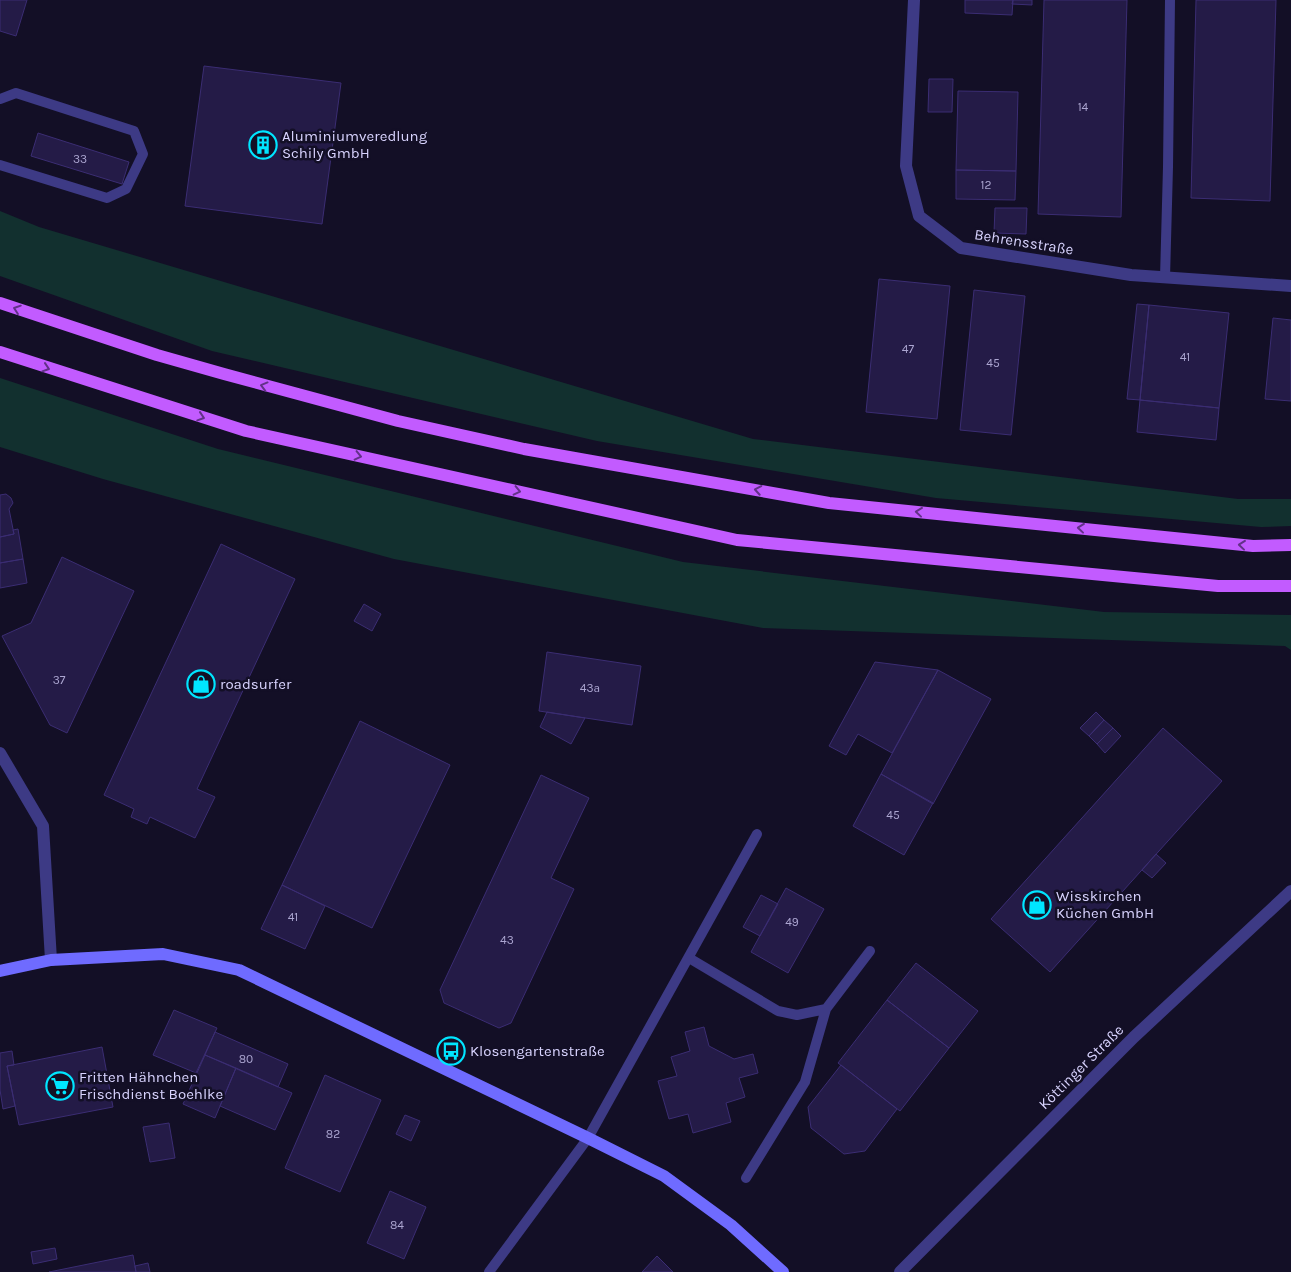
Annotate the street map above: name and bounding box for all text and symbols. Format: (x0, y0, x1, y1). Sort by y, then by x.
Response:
house number: 14 (1078, 100, 1089, 114)
place label: Aluminiumveredlung Schily GmbH (282, 127, 428, 162)
building icon: Aluminiumveredlung Schily GmbH (248, 130, 278, 160)
house number: 33 (73, 152, 87, 166)
house number: 12 (981, 178, 992, 192)
street label: Behrensstraße (973, 225, 1075, 259)
one-way arrow (13, 304, 21, 314)
house number: 47 (902, 342, 915, 356)
house number: 41 (1180, 350, 1190, 364)
house number: 45 (986, 356, 1000, 370)
one-way arrow (41, 362, 50, 372)
one-way arrow (261, 381, 269, 391)
one-way arrow (196, 411, 205, 421)
one-way arrow (354, 450, 363, 461)
one-way arrow (513, 485, 522, 496)
one-way arrow (754, 486, 762, 496)
one-way arrow (915, 507, 923, 518)
one-way arrow (1076, 523, 1084, 534)
one-way arrow (1238, 540, 1246, 551)
shop icon: roadsurfer (186, 669, 216, 699)
house number: 37 (53, 673, 66, 687)
place label: roadsurfer (220, 675, 292, 693)
house number: 43a (580, 681, 600, 695)
house number: 45 (886, 808, 900, 822)
place label: Wisskirchen Küchen GmbH (1056, 887, 1154, 922)
shop icon: Wisskirchen Küchen GmbH (1022, 890, 1052, 920)
house number: 41 (288, 910, 298, 924)
house number: 49 (785, 915, 799, 929)
house number: 43 (500, 933, 514, 947)
street label: Köttinger Straße (1035, 1021, 1127, 1113)
bus stop icon: Klosengartenstraße (436, 1036, 466, 1066)
place label: Klosengartenstraße (470, 1042, 605, 1060)
house number: 80 (239, 1052, 253, 1066)
place label: Fritten Hähnchen Frischdienst Boehlke (79, 1068, 223, 1103)
supermarket icon: Fritten Hähnchen Frischdienst Boehlke (45, 1071, 75, 1101)
house number: 82 (326, 1127, 340, 1141)
house number: 84 (390, 1218, 404, 1232)

